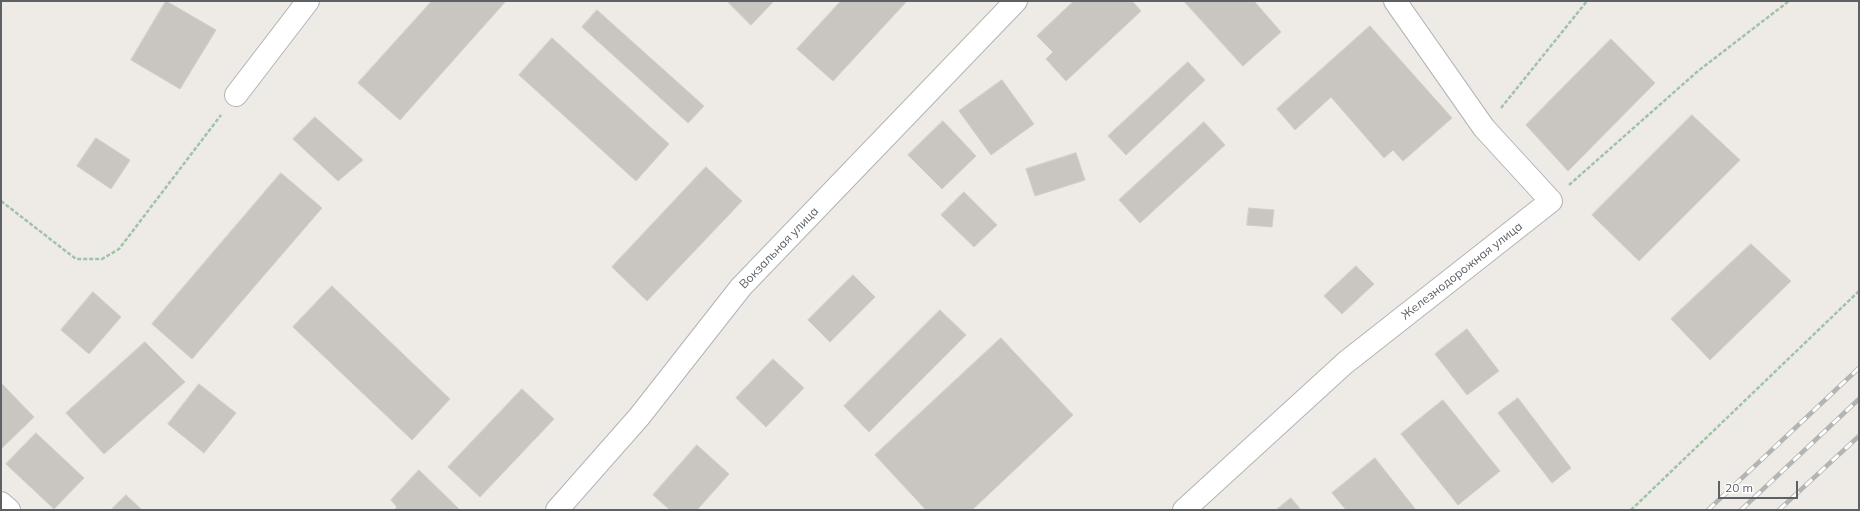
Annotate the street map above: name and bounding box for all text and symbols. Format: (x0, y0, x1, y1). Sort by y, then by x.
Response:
street label: Вокзальная улица (736, 204, 822, 292)
street label: Железнодорожная улица (1399, 219, 1525, 323)
scale bar (1720, 473, 1800, 499)
text: 20 m (1725, 480, 1753, 495)

